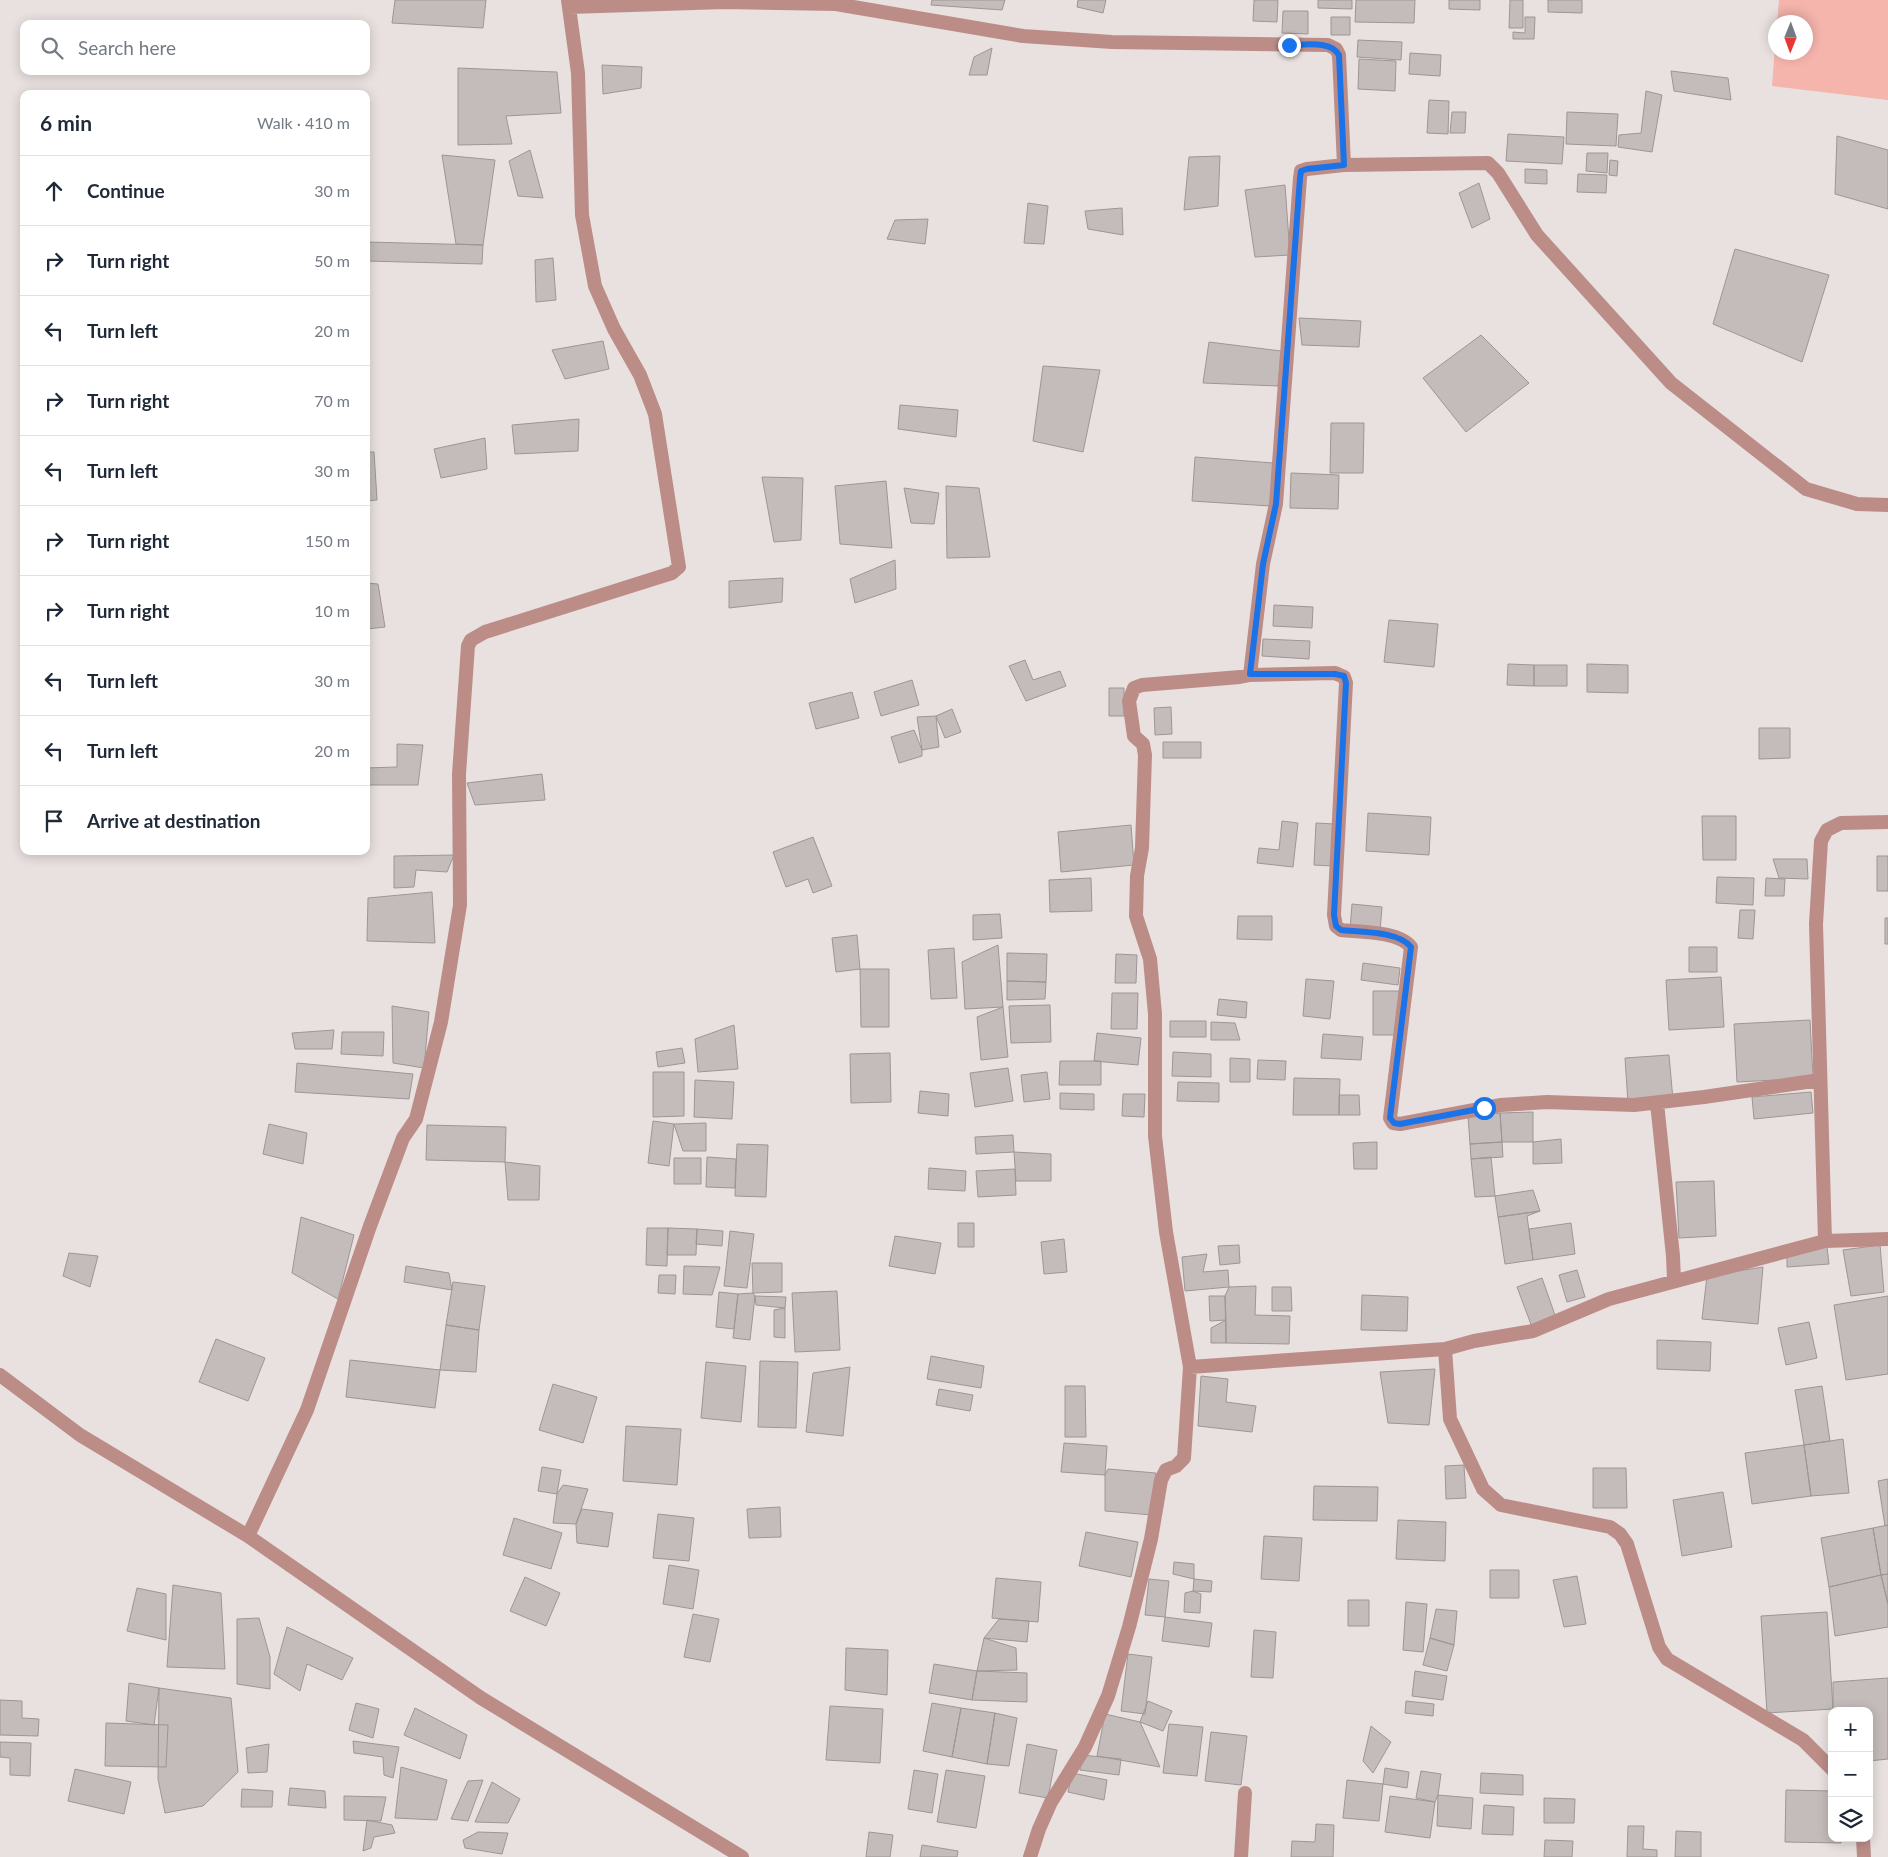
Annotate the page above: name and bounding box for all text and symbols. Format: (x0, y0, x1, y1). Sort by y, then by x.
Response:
north arrow (1768, 15, 1813, 60)
search box (20, 20, 370, 75)
icon: search (38, 34, 66, 62)
route end (1278, 34, 1301, 57)
text: Search here (78, 36, 176, 59)
text: 6 min (40, 110, 92, 135)
text: Walk · 410 m (257, 113, 350, 132)
icon: ahead (40, 177, 68, 205)
text: Continue (87, 179, 165, 202)
text: 30 m (314, 181, 350, 200)
icon: right (40, 247, 68, 275)
text: Turn right (87, 249, 169, 272)
text: 50 m (314, 251, 350, 270)
icon: left (40, 317, 68, 345)
text: Turn left (87, 319, 158, 342)
text: 20 m (314, 321, 350, 340)
icon: right (40, 387, 68, 415)
text: Turn right (87, 389, 169, 412)
text: 70 m (314, 391, 350, 410)
icon: left (40, 457, 68, 485)
text: Turn left (87, 459, 158, 482)
text: 30 m (314, 461, 350, 480)
icon: right (40, 527, 68, 555)
text: Turn right (87, 529, 169, 552)
text: 150 m (305, 531, 350, 550)
icon: right (40, 597, 68, 625)
text: Turn right (87, 599, 169, 622)
text: 10 m (314, 601, 350, 620)
icon: left (40, 667, 68, 695)
text: Turn left (87, 669, 158, 692)
text: 30 m (314, 671, 350, 690)
icon: left (40, 737, 68, 765)
text: Turn left (87, 739, 158, 762)
text: 20 m (314, 741, 350, 760)
icon: arrive (40, 807, 68, 835)
text: Arrive at destination (87, 809, 260, 832)
route start (1473, 1097, 1496, 1120)
map controls (1828, 1707, 1873, 1842)
button: + (1828, 1707, 1873, 1752)
button: − (1828, 1752, 1873, 1797)
button: layers (1828, 1797, 1873, 1842)

